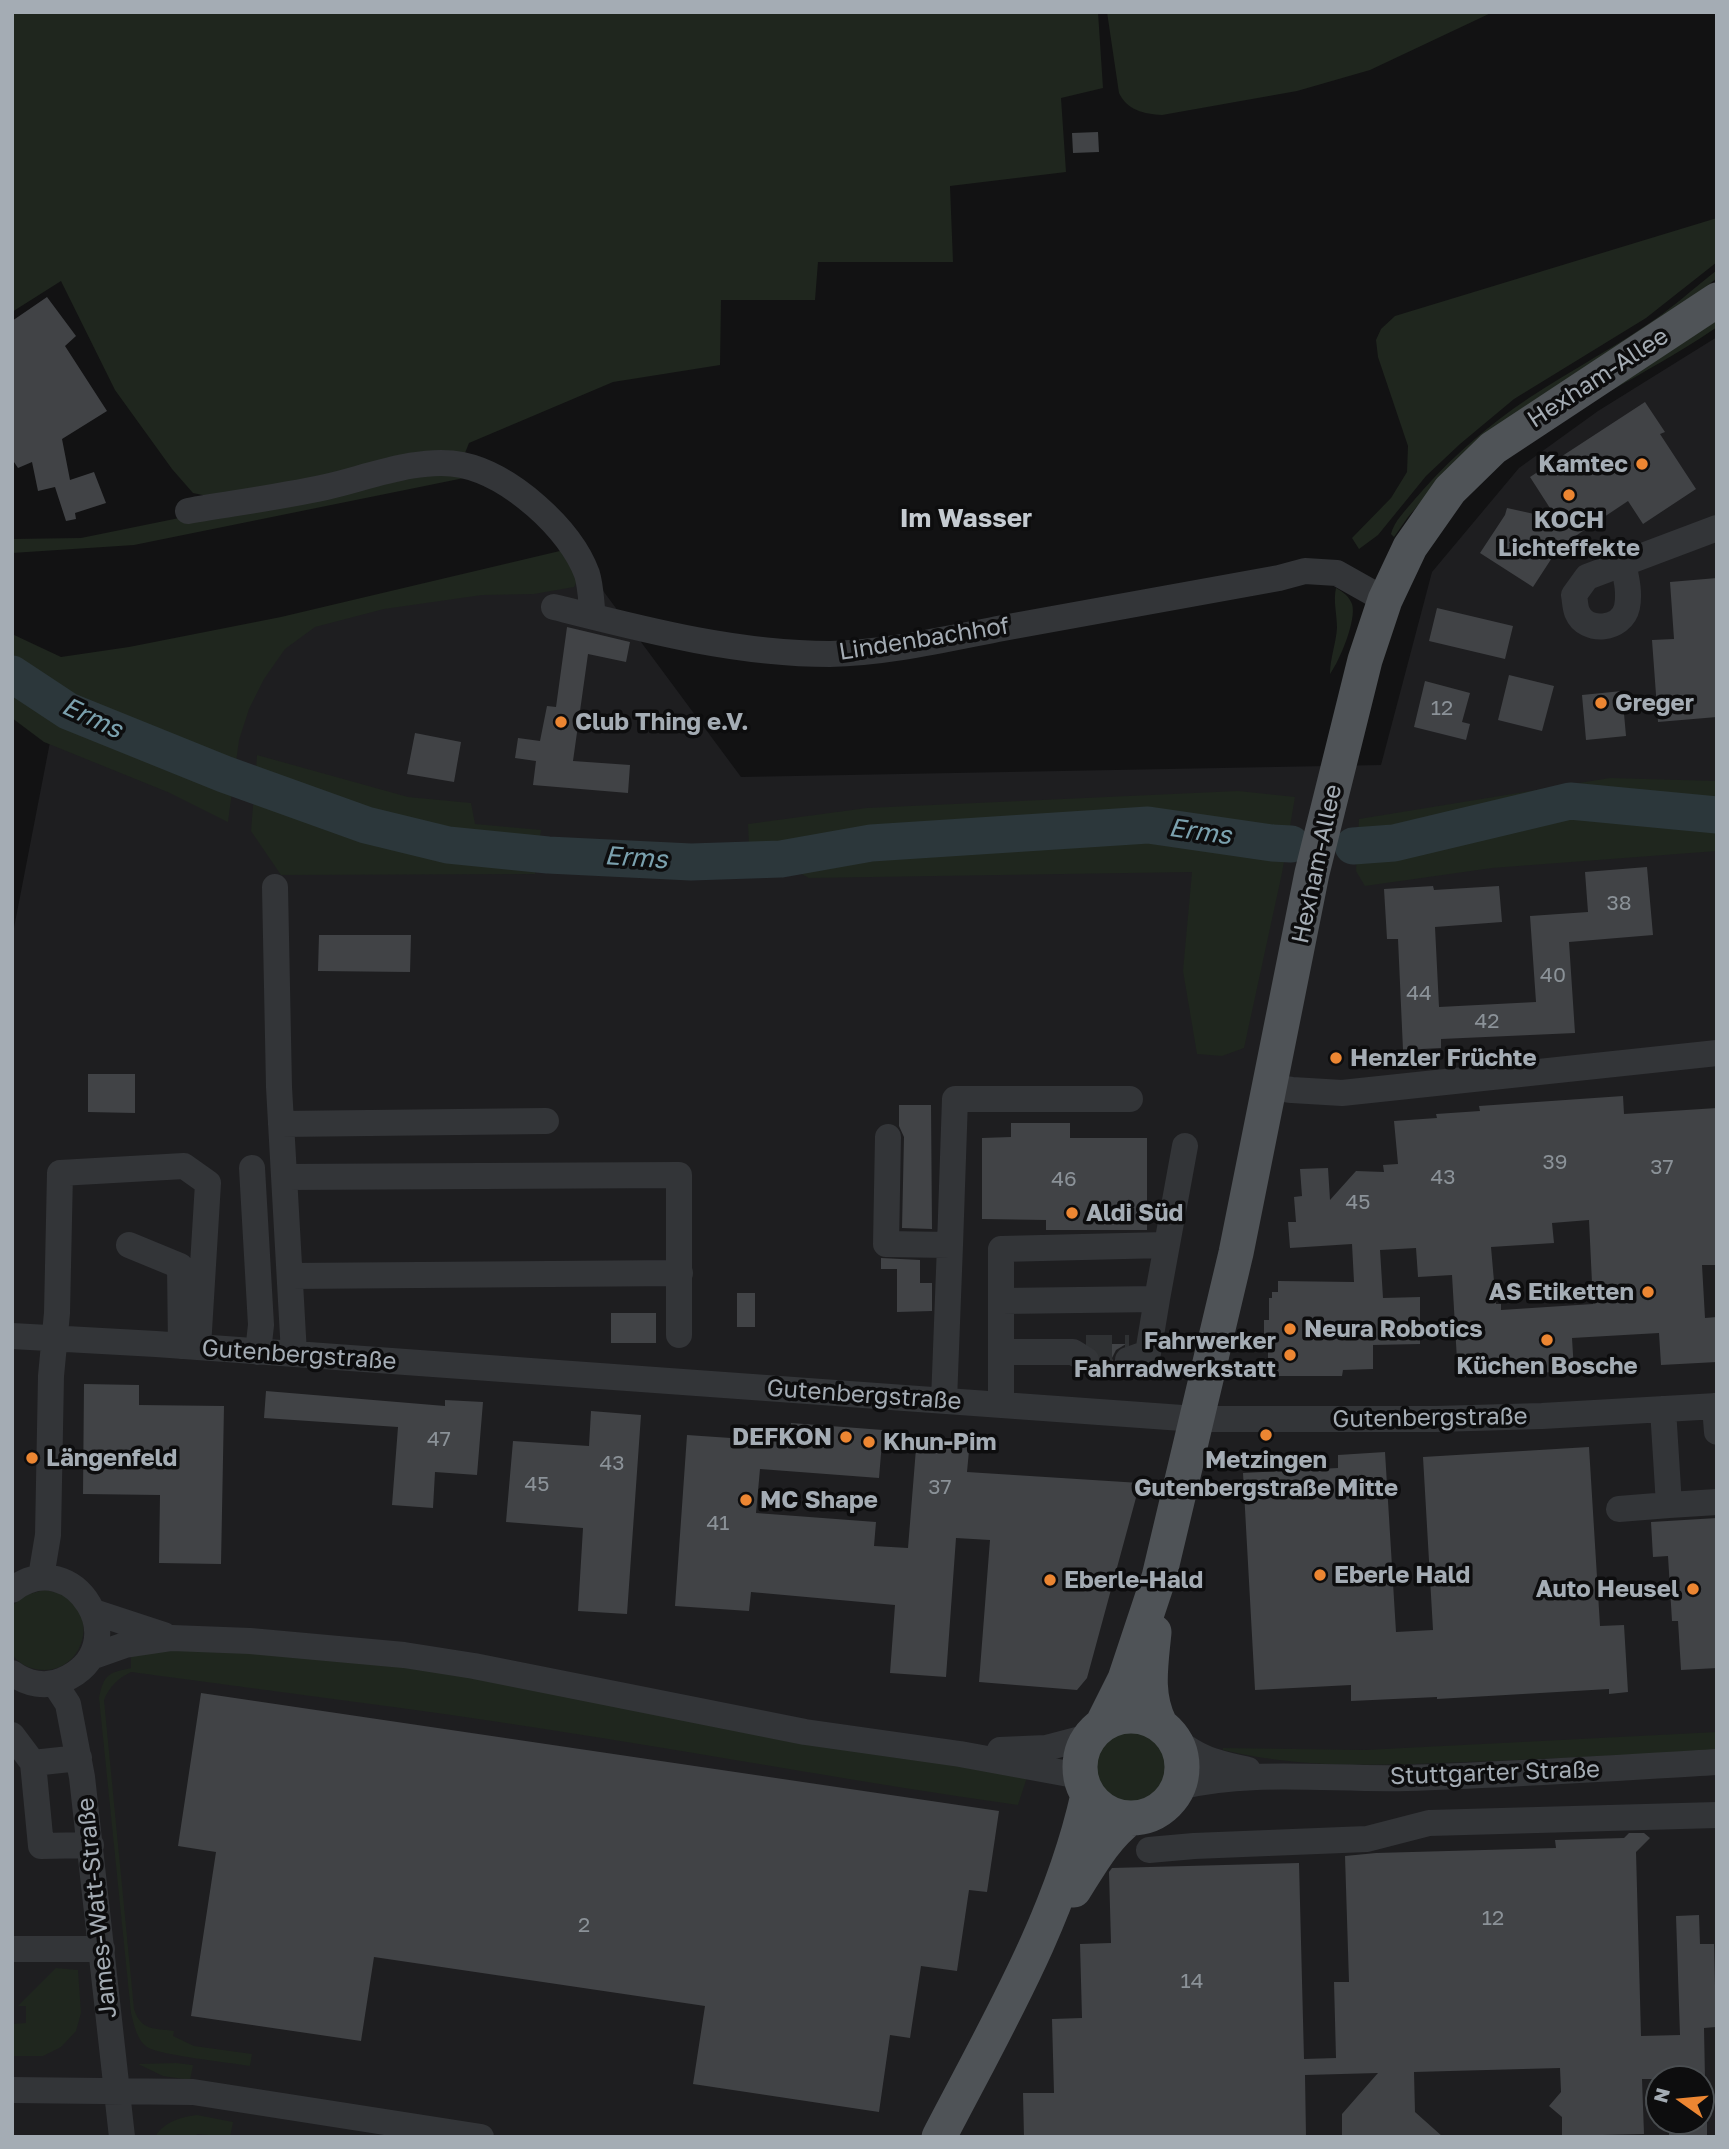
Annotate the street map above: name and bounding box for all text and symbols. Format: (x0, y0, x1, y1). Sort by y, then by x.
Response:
street label: Hexham-Allee (1522, 322, 1674, 434)
place label: Kamtec (1538, 450, 1628, 478)
marker: Kamtec (1634, 456, 1650, 472)
marker: KOCH Lichteffekte (1561, 487, 1577, 503)
district label: Im Wasser (900, 503, 1032, 535)
place label: KOCH Lichteffekte (1498, 506, 1640, 562)
street label: Lindenbachhof (837, 611, 1011, 667)
place label: Greger (1615, 689, 1694, 717)
water label: Erms (57, 691, 127, 745)
house number: 12 (1431, 695, 1453, 721)
marker: Greger (1593, 695, 1609, 711)
place label: Club Thing e.V. (575, 708, 749, 736)
marker: Club Thing e.V. (553, 714, 569, 730)
street label: Hexham-Allee (1286, 782, 1348, 946)
water label: Erms (1167, 812, 1233, 852)
water label: Erms (604, 840, 668, 876)
house number: 38 (1606, 890, 1632, 916)
house number: 40 (1540, 962, 1566, 988)
house number: 44 (1406, 980, 1432, 1006)
house number: 42 (1475, 1008, 1499, 1034)
place label: Henzler Früchte (1350, 1044, 1537, 1072)
marker: Henzler Früchte (1328, 1050, 1344, 1066)
house number: 39 (1543, 1149, 1567, 1175)
house number: 37 (1650, 1154, 1674, 1180)
house number: 43 (1430, 1164, 1456, 1190)
house number: 46 (1051, 1166, 1077, 1192)
house number: 45 (1346, 1189, 1370, 1215)
place label: Aldi Süd (1086, 1199, 1183, 1227)
marker: Aldi Süd (1064, 1205, 1080, 1221)
place label: AS Etiketten (1489, 1278, 1634, 1306)
marker: AS Etiketten (1640, 1284, 1656, 1300)
place label: Neura Robotics (1304, 1315, 1483, 1343)
marker: Neura Robotics (1282, 1321, 1298, 1337)
place label: Fahrwerker Fahrradwerkstatt (1074, 1327, 1276, 1383)
marker: Küchen Bosche (1539, 1332, 1555, 1348)
street label: Gutenbergstraße (201, 1334, 397, 1376)
marker: Fahrwerker Fahrradwerkstatt (1282, 1347, 1298, 1363)
place label: Küchen Bosche (1456, 1352, 1638, 1380)
street label: Gutenbergstraße (766, 1374, 962, 1416)
street label: Gutenbergstraße (1332, 1402, 1528, 1434)
place label: DEFKON (732, 1423, 832, 1451)
house number: 47 (427, 1426, 451, 1452)
marker: Metzingen Gutenbergstraße Mitte (1258, 1427, 1274, 1443)
place label: Khun-Pim (883, 1428, 996, 1456)
marker: DEFKON (838, 1429, 854, 1445)
marker: Khun-Pim (861, 1434, 877, 1450)
place label: Längenfeld (46, 1444, 177, 1472)
place label: Metzingen Gutenbergstraße Mitte (1134, 1446, 1398, 1502)
marker: Längenfeld (24, 1450, 40, 1466)
house number: 43 (599, 1450, 625, 1476)
house number: 45 (525, 1471, 549, 1497)
house number: 37 (928, 1474, 952, 1500)
place label: MC Shape (760, 1486, 878, 1514)
marker: MC Shape (738, 1492, 754, 1508)
house number: 41 (707, 1510, 729, 1536)
place label: Eberle Hald (1334, 1561, 1470, 1589)
place label: Eberle-Hald (1064, 1566, 1203, 1594)
marker: Eberle Hald (1312, 1567, 1328, 1583)
marker: Eberle-Hald (1042, 1572, 1058, 1588)
place label: Auto Heusel (1536, 1575, 1679, 1603)
marker: Auto Heusel (1685, 1581, 1701, 1597)
street label: Stuttgarter Straße (1390, 1755, 1600, 1791)
street label: James-Watt-Straße (71, 1796, 123, 2020)
house number: 12 (1482, 1905, 1504, 1931)
house number: 2 (578, 1912, 590, 1938)
house number: 14 (1181, 1968, 1203, 1994)
north arrow (1645, 2065, 1715, 2135)
text: N (1648, 2085, 1674, 2105)

